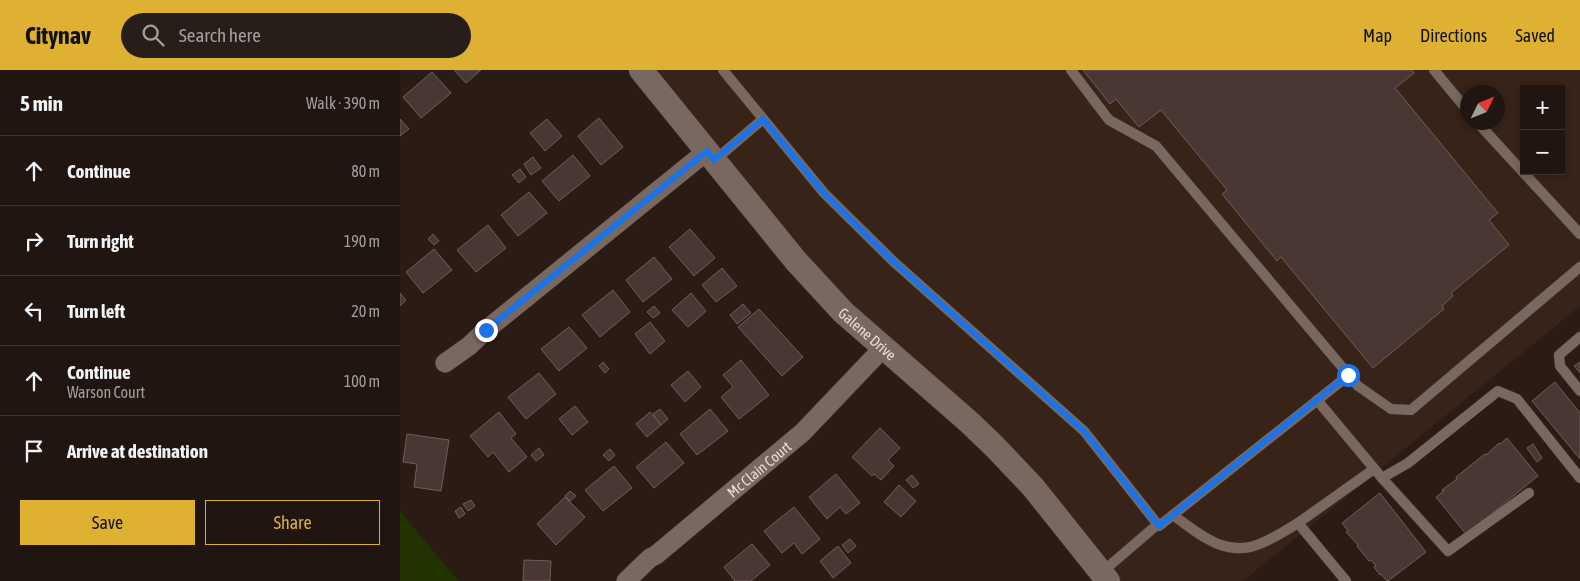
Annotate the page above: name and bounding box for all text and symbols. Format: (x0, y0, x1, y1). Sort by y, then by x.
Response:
search box (121, 13, 471, 58)
icon: search (139, 21, 167, 49)
text: Citynav (25, 22, 91, 49)
text: Search here (179, 24, 261, 46)
text: Map (1363, 25, 1392, 46)
text: Directions (1420, 25, 1487, 46)
text: Saved (1515, 25, 1555, 46)
north arrow (1460, 85, 1505, 130)
map controls (1520, 85, 1565, 175)
button: + (1520, 85, 1565, 130)
text: 5 min (20, 91, 63, 115)
text: Walk · 390 m (306, 94, 380, 112)
button: − (1520, 130, 1565, 175)
icon: ahead (20, 157, 48, 185)
text: Continue (67, 160, 131, 182)
text: 80 m (351, 162, 380, 180)
icon: right (20, 227, 48, 255)
text: Turn right (67, 230, 134, 252)
text: 190 m (344, 232, 380, 250)
icon: left (20, 297, 48, 325)
text: Turn left (67, 300, 125, 322)
text: 20 m (351, 302, 380, 320)
street label: Galene Drive (835, 304, 900, 363)
route end (475, 319, 498, 342)
text: Continue (67, 361, 131, 383)
route start (1337, 364, 1360, 387)
icon: ahead (20, 367, 48, 395)
text: 100 m (344, 372, 380, 390)
text: Warson Court (67, 383, 145, 401)
icon: arrive (20, 437, 48, 465)
street label: Mc Clain Court (723, 437, 794, 500)
text: Arrive at destination (67, 440, 208, 462)
button: Save (20, 500, 195, 545)
button: Share (205, 500, 380, 545)

